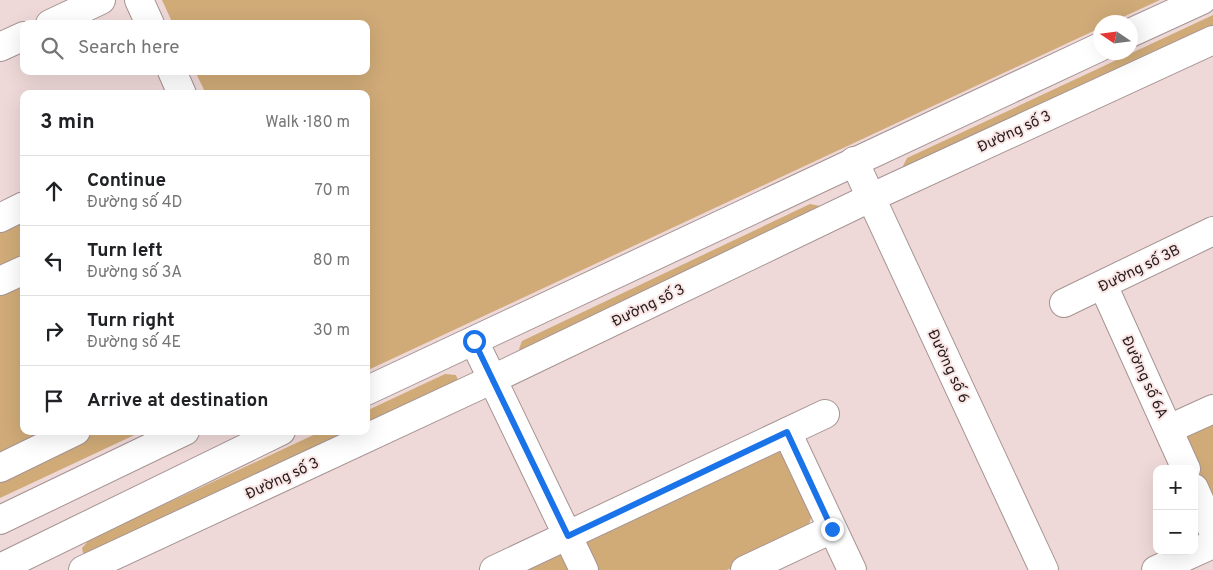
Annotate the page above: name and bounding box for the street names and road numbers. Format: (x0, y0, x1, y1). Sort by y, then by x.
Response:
street label: Đường số 3 (974, 106, 1054, 158)
street label: Đường số 3B (1095, 240, 1184, 297)
street label: Đường số 3 (609, 280, 688, 332)
street label: Đường số 6 (922, 326, 974, 406)
street label: Đường số 6A (1116, 333, 1172, 422)
street label: Đường số 3 (242, 453, 322, 505)

